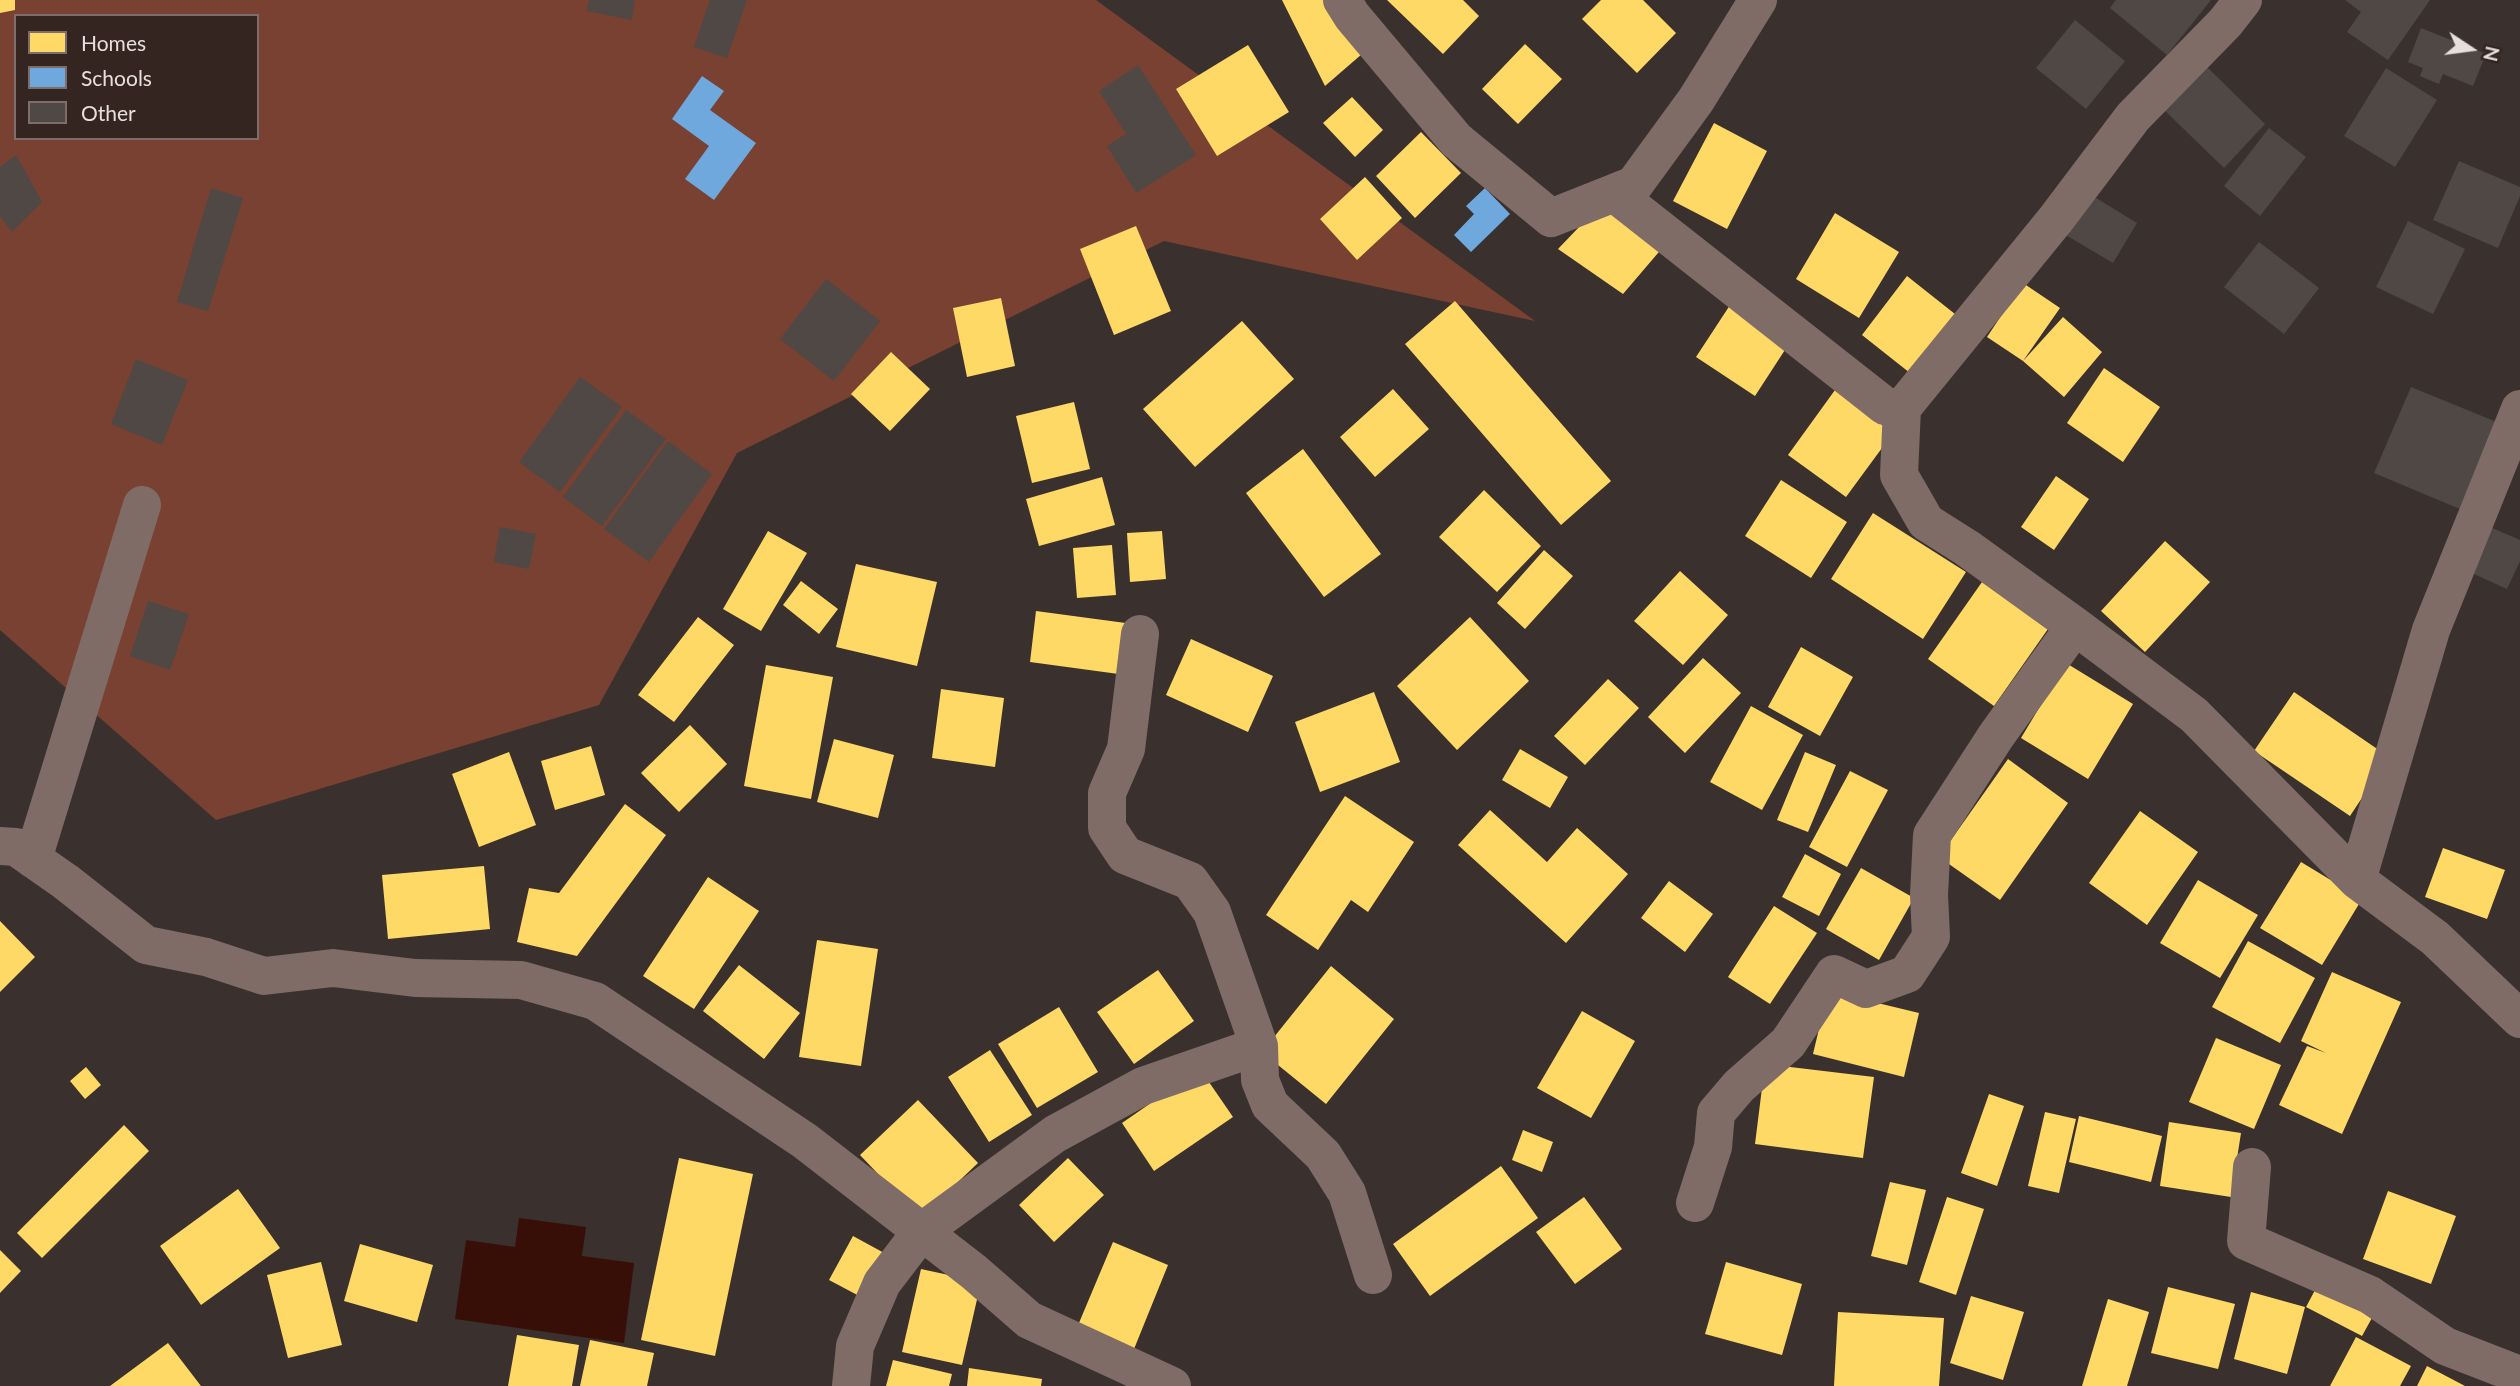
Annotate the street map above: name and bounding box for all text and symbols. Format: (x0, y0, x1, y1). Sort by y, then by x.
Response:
legend (14, 14, 259, 140)
north arrow (2436, 14, 2506, 84)
text: Homes (81, 30, 146, 55)
text: N (2479, 44, 2505, 64)
text: Schools (81, 65, 152, 90)
text: Other (81, 100, 136, 125)

